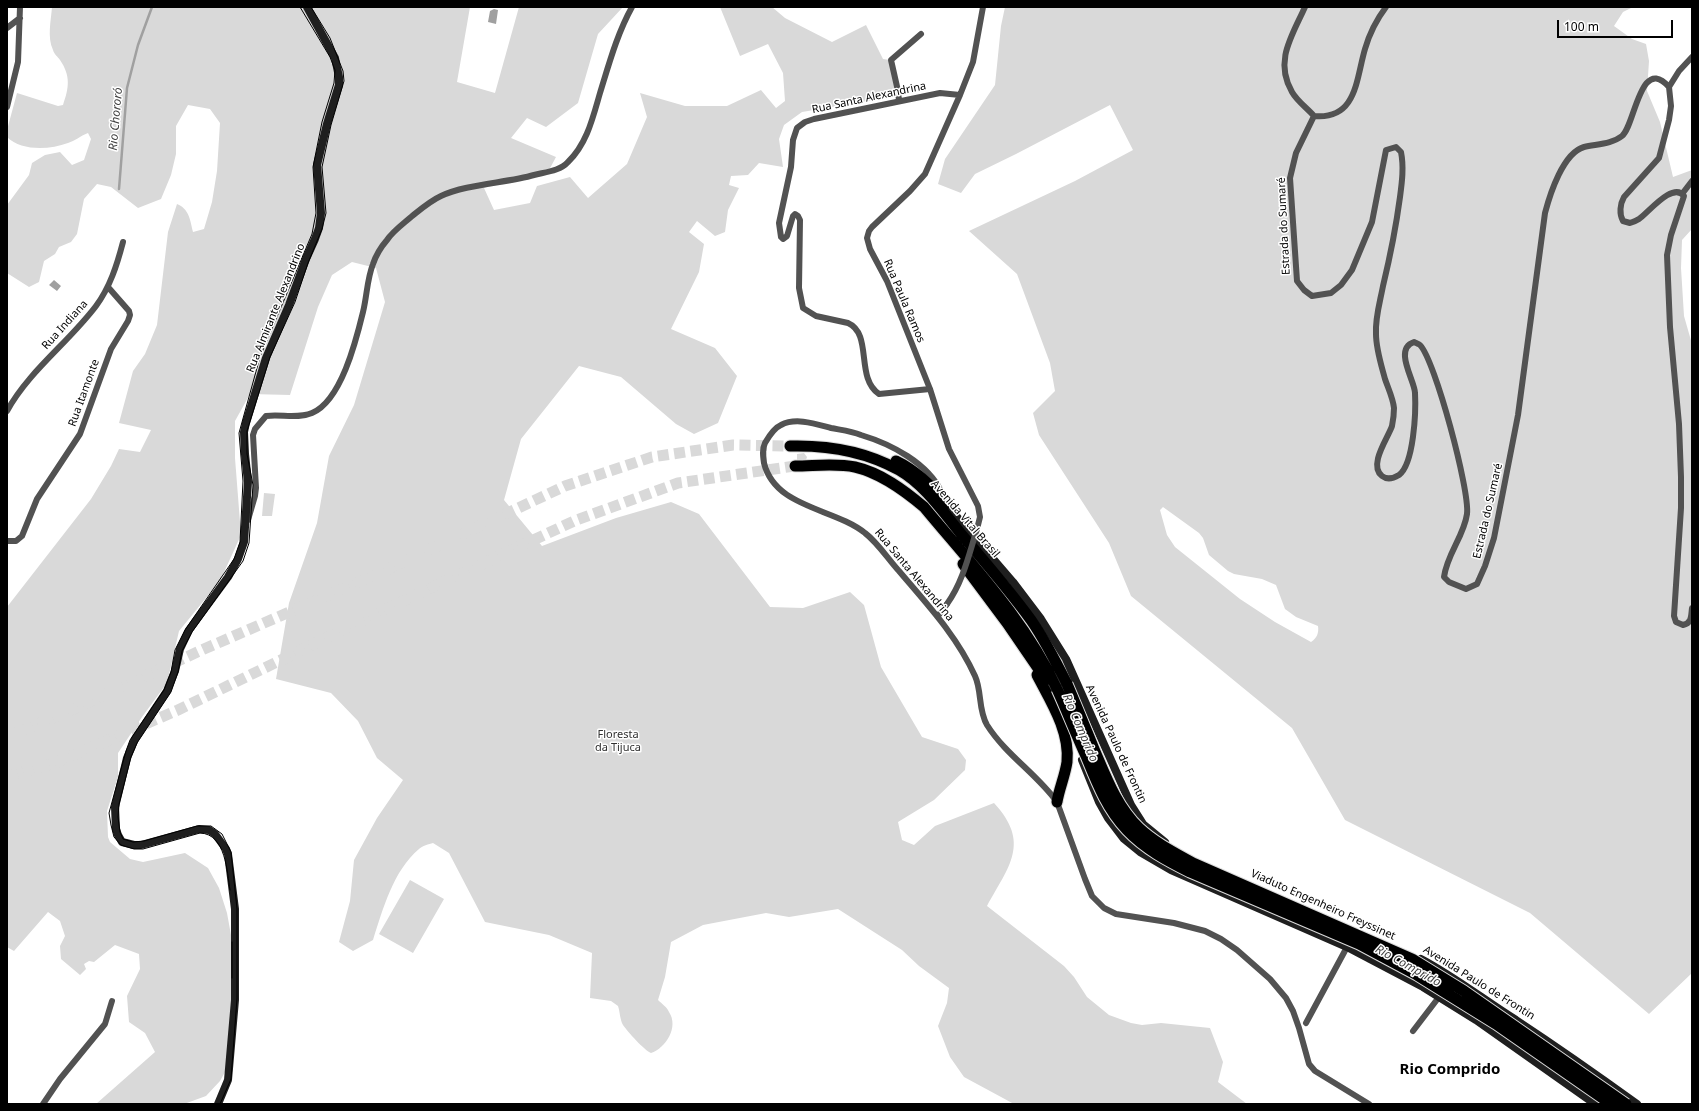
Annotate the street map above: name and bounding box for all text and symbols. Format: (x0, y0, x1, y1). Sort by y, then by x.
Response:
scale bar (1559, 12, 1675, 38)
text: 100 m (1564, 18, 1599, 35)
street label: Rua Santa Alexandrina (811, 79, 927, 117)
water label: Rio Chororó (106, 87, 126, 151)
street label: Estrada do Sumaré (1275, 177, 1293, 275)
street label: Rua Almirante Alexandrino (244, 241, 308, 375)
street label: Rua Paula Ramos (880, 257, 928, 345)
street label: Rua Indiana (39, 298, 91, 352)
street label: Rua Itamonte (66, 358, 102, 428)
street label: Estrada do Sumaré (1471, 462, 1505, 560)
street label: Avenida Vital Brasil (928, 478, 1002, 560)
street label: Rua Santa Alexandrina (872, 526, 956, 624)
street label: Avenida Paulo de Frontin (1083, 683, 1149, 805)
water label: Rio Comprido (1059, 692, 1101, 764)
park label: Floresta da Tijuca (595, 728, 641, 754)
street label: Viaduto Engenheiro Freyssinet (1249, 867, 1397, 943)
water label: Rio Comprido (1373, 942, 1443, 990)
street label: Avenida Paulo de Frontin (1421, 943, 1537, 1023)
district label: Rio Comprido (1400, 1061, 1500, 1079)

